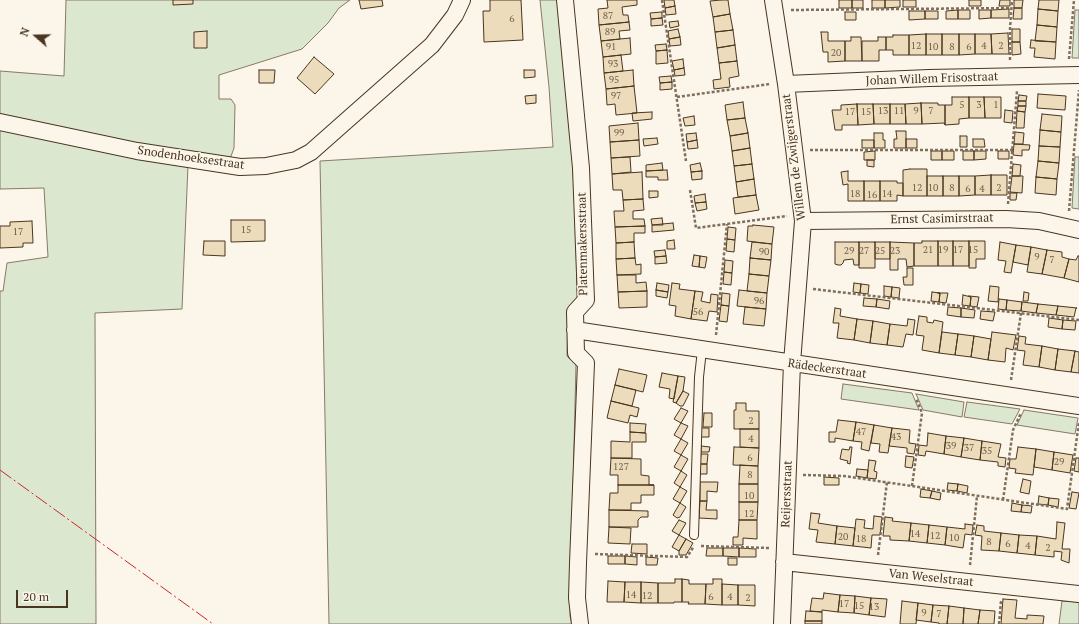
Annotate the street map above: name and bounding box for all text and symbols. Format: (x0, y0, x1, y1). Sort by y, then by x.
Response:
house number: 87 (603, 10, 613, 22)
house number: 6 (509, 13, 515, 25)
north arrow (16, 16, 56, 56)
text: N (17, 26, 33, 38)
house number: 89 (605, 26, 615, 38)
house number: 12 (911, 40, 921, 52)
house number: 4 (981, 40, 987, 52)
house number: 2 (998, 40, 1004, 52)
house number: 91 (606, 41, 616, 53)
house number: 10 (928, 41, 938, 53)
house number: 8 (949, 41, 955, 53)
house number: 6 (966, 41, 972, 53)
house number: 20 (831, 47, 841, 59)
house number: 93 (608, 58, 618, 70)
street label: Johan Willem Frisostraat (865, 69, 999, 89)
house number: 95 (609, 74, 619, 86)
house number: 97 (611, 90, 621, 102)
street label: Willem de Zwijgerstraat (779, 93, 809, 221)
house number: 5 (959, 99, 965, 111)
house number: 3 (976, 99, 982, 111)
house number: 1 (993, 99, 999, 111)
house number: 13 (878, 105, 888, 117)
house number: 11 (894, 105, 904, 117)
house number: 9 (913, 105, 919, 117)
house number: 7 (928, 105, 934, 117)
house number: 17 (845, 106, 855, 118)
house number: 15 (861, 106, 871, 118)
house number: 99 (614, 127, 624, 139)
street label: Snodenhoeksestraat (137, 143, 245, 173)
house number: 12 (912, 182, 922, 194)
house number: 10 (928, 182, 938, 194)
house number: 8 (949, 182, 955, 194)
house number: 2 (996, 182, 1002, 194)
house number: 6 (965, 183, 971, 195)
house number: 4 (979, 183, 985, 195)
house number: 18 (850, 188, 860, 200)
house number: 14 (882, 188, 892, 200)
house number: 16 (867, 189, 877, 201)
street label: Platenmakersstraat (575, 192, 591, 296)
street label: Ernst Casimirstraat (890, 211, 994, 227)
house number: 15 (241, 224, 251, 236)
house number: 17 (13, 226, 23, 238)
house number: 21 (923, 244, 933, 256)
house number: 19 (938, 244, 948, 256)
house number: 17 (953, 244, 963, 256)
house number: 15 (968, 244, 978, 256)
house number: 29 (844, 245, 854, 257)
house number: 27 (859, 245, 869, 257)
house number: 25 (875, 245, 885, 257)
house number: 23 (890, 245, 900, 257)
house number: 90 (759, 246, 769, 258)
house number: 9 (1034, 251, 1040, 263)
house number: 7 (1049, 254, 1055, 266)
house number: 96 (754, 295, 764, 307)
house number: 56 (693, 306, 703, 318)
street label: Rädeckerstraat (787, 356, 867, 382)
house number: 2 (748, 415, 754, 427)
house number: 47 (856, 426, 866, 438)
house number: 43 (891, 431, 901, 443)
house number: 4 (748, 433, 754, 445)
house number: 39 (946, 440, 956, 452)
house number: 37 (964, 442, 974, 454)
house number: 35 (982, 445, 992, 457)
house number: 6 (747, 452, 753, 464)
house number: 29 (1054, 456, 1064, 468)
street label: Reijersstraat (779, 460, 795, 528)
house number: 127 (613, 461, 629, 473)
house number: 8 (747, 469, 753, 481)
house number: 10 (744, 490, 754, 502)
house number: 12 (744, 508, 754, 520)
house number: 14 (910, 528, 920, 540)
house number: 12 (930, 530, 940, 542)
house number: 20 (838, 531, 848, 543)
house number: 10 (949, 532, 959, 544)
house number: 18 (856, 533, 866, 545)
house number: 8 (986, 536, 992, 548)
house number: 6 (1005, 538, 1011, 550)
house number: 4 (1025, 540, 1031, 552)
house number: 2 (1045, 542, 1051, 554)
street label: Van Weselstraat (888, 566, 974, 590)
scale bar (18, 582, 70, 608)
text: 20 m (23, 589, 49, 604)
house number: 14 (626, 589, 636, 601)
house number: 12 (642, 590, 652, 602)
house number: 6 (708, 591, 714, 603)
house number: 4 (727, 591, 733, 603)
house number: 2 (745, 592, 751, 604)
house number: 17 (839, 598, 849, 610)
house number: 15 (854, 600, 864, 612)
house number: 13 (869, 601, 879, 613)
house number: 9 (921, 607, 927, 619)
house number: 7 (936, 608, 942, 620)

